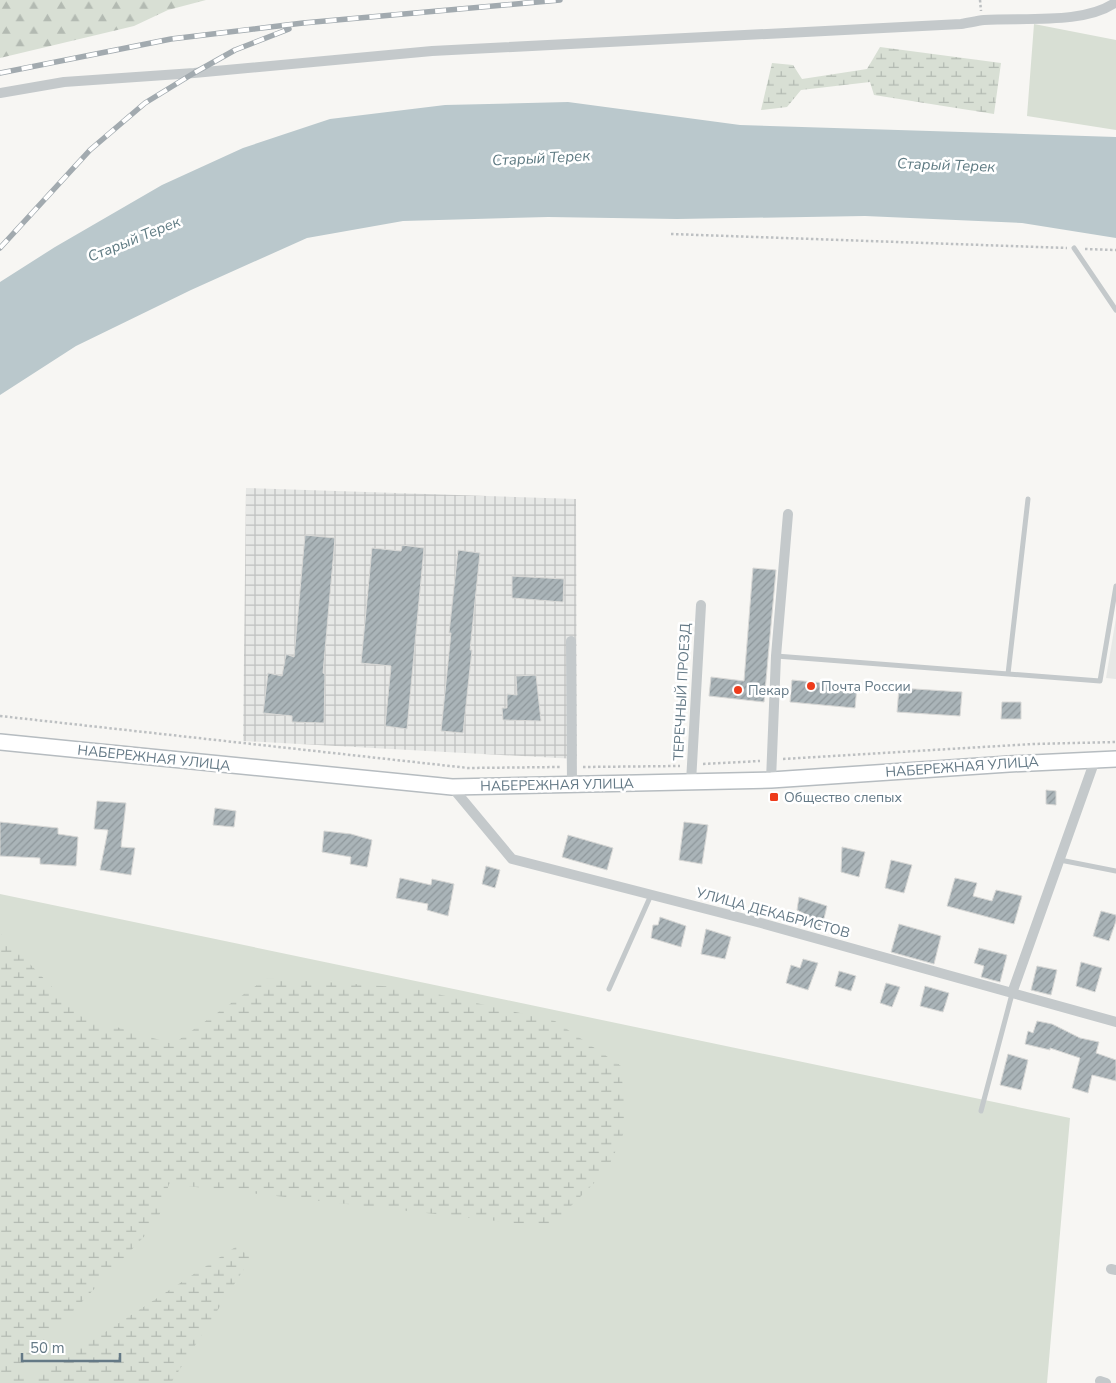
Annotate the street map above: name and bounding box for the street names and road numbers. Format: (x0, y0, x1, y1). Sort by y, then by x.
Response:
street label: ТЕРЕЧНЫЙ ПРОЕЗД (669, 623, 695, 761)
street label: НАБЕРЕЖНАЯ УЛИЦА (77, 741, 231, 775)
street label: НАБЕРЕЖНАЯ УЛИЦА (885, 752, 1039, 782)
street label: НАБЕРЕЖНАЯ УЛИЦА (480, 774, 634, 796)
street label: УЛИЦА ДЕКАБРИСТОВ (693, 883, 852, 943)

